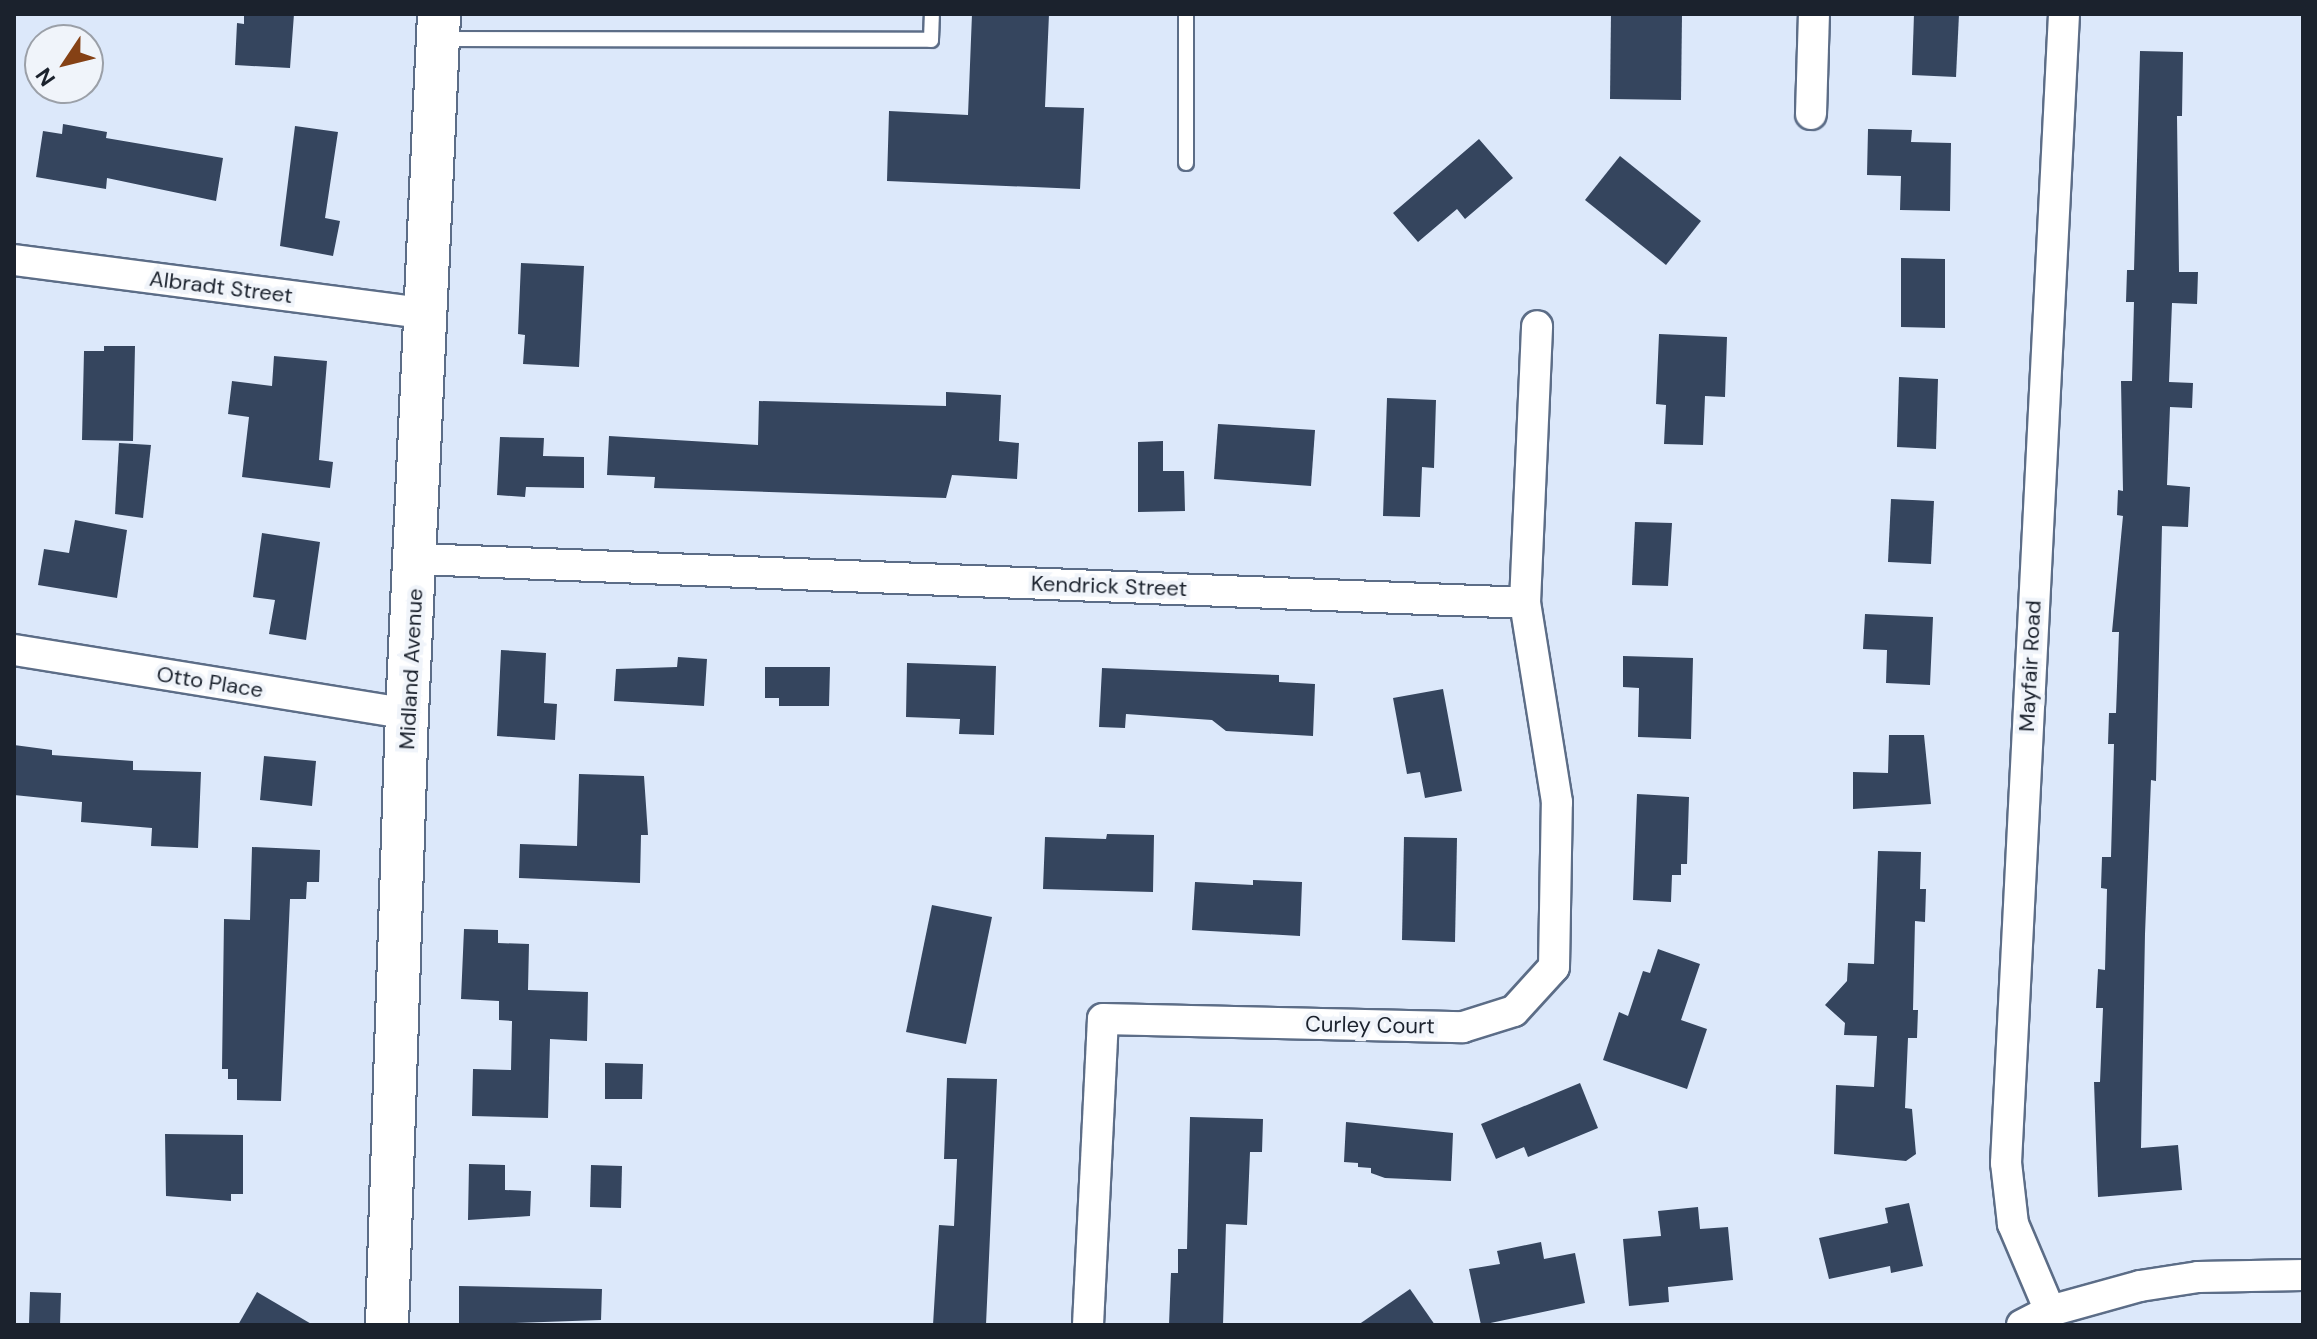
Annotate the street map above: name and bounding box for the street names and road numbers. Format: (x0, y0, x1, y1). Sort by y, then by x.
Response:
street label: Albradt Street (148, 265, 294, 309)
street label: Kendrick Street (1030, 570, 1188, 602)
street label: Midland Avenue (394, 588, 428, 750)
street label: Mayfair Road (2013, 599, 2047, 733)
street label: Otto Place (155, 661, 265, 703)
street label: Curley Court (1305, 1011, 1435, 1039)

